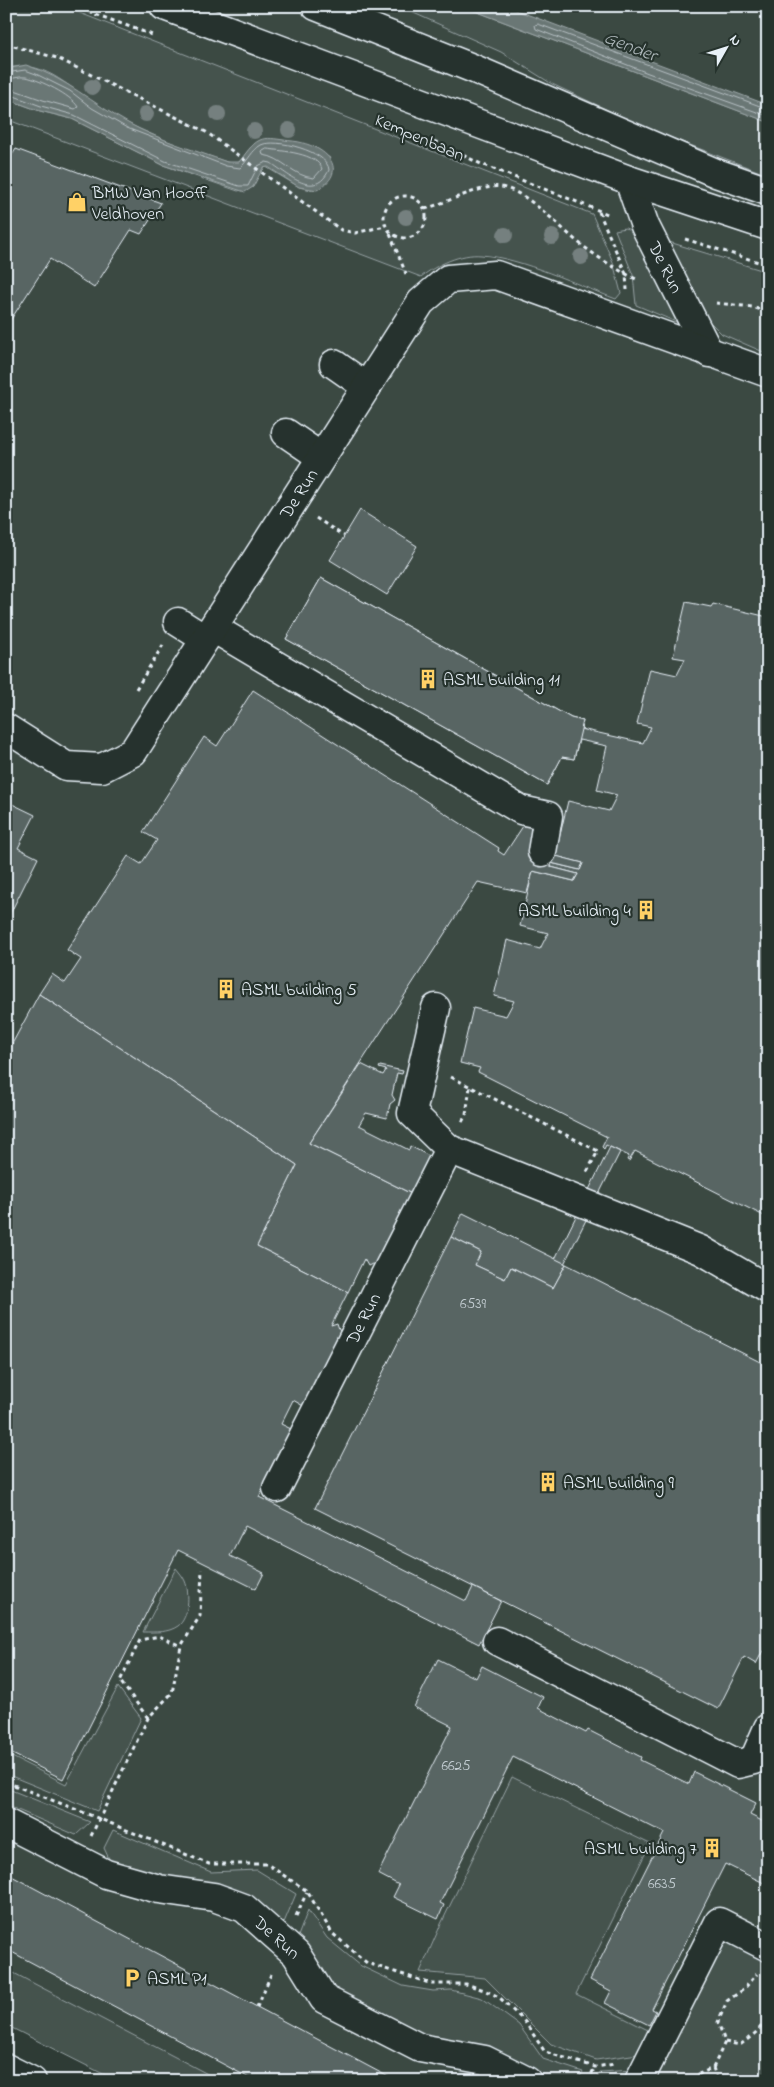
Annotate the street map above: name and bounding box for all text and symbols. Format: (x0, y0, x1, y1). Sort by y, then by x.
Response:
north arrow (702, 22, 752, 72)
water label: Gender (600, 25, 663, 71)
text: N (724, 30, 746, 51)
street label: Kempenbaan (370, 108, 468, 169)
place label: BMW Van Hooff Veldhoven (91, 181, 207, 228)
shop icon: BMW Van Hooff Veldhoven (66, 191, 88, 213)
street label: De Run (640, 237, 688, 299)
street label: De Run (274, 464, 326, 525)
building icon: ASML building 11 (417, 668, 439, 690)
place label: ASML building 11 (443, 668, 560, 695)
place label: ASML building 4 (518, 899, 632, 926)
building icon: ASML building 4 (635, 899, 657, 921)
building icon: ASML building 5 (215, 978, 237, 1000)
place label: ASML building 5 (241, 978, 357, 1005)
street label: De Run (340, 1289, 389, 1351)
house number: 6539 (460, 1293, 486, 1315)
building icon: ASML building 9 (537, 1471, 559, 1493)
place label: ASML building 9 (563, 1471, 675, 1498)
house number: 6625 (441, 1755, 471, 1777)
place label: ASML building 7 (584, 1837, 698, 1864)
building icon: ASML building 7 (701, 1837, 723, 1859)
house number: 6635 (648, 1873, 676, 1895)
street label: De Run (246, 1910, 305, 1967)
parking icon: ASML P1 (121, 1967, 143, 1989)
place label: ASML P1 (147, 1967, 207, 1993)

